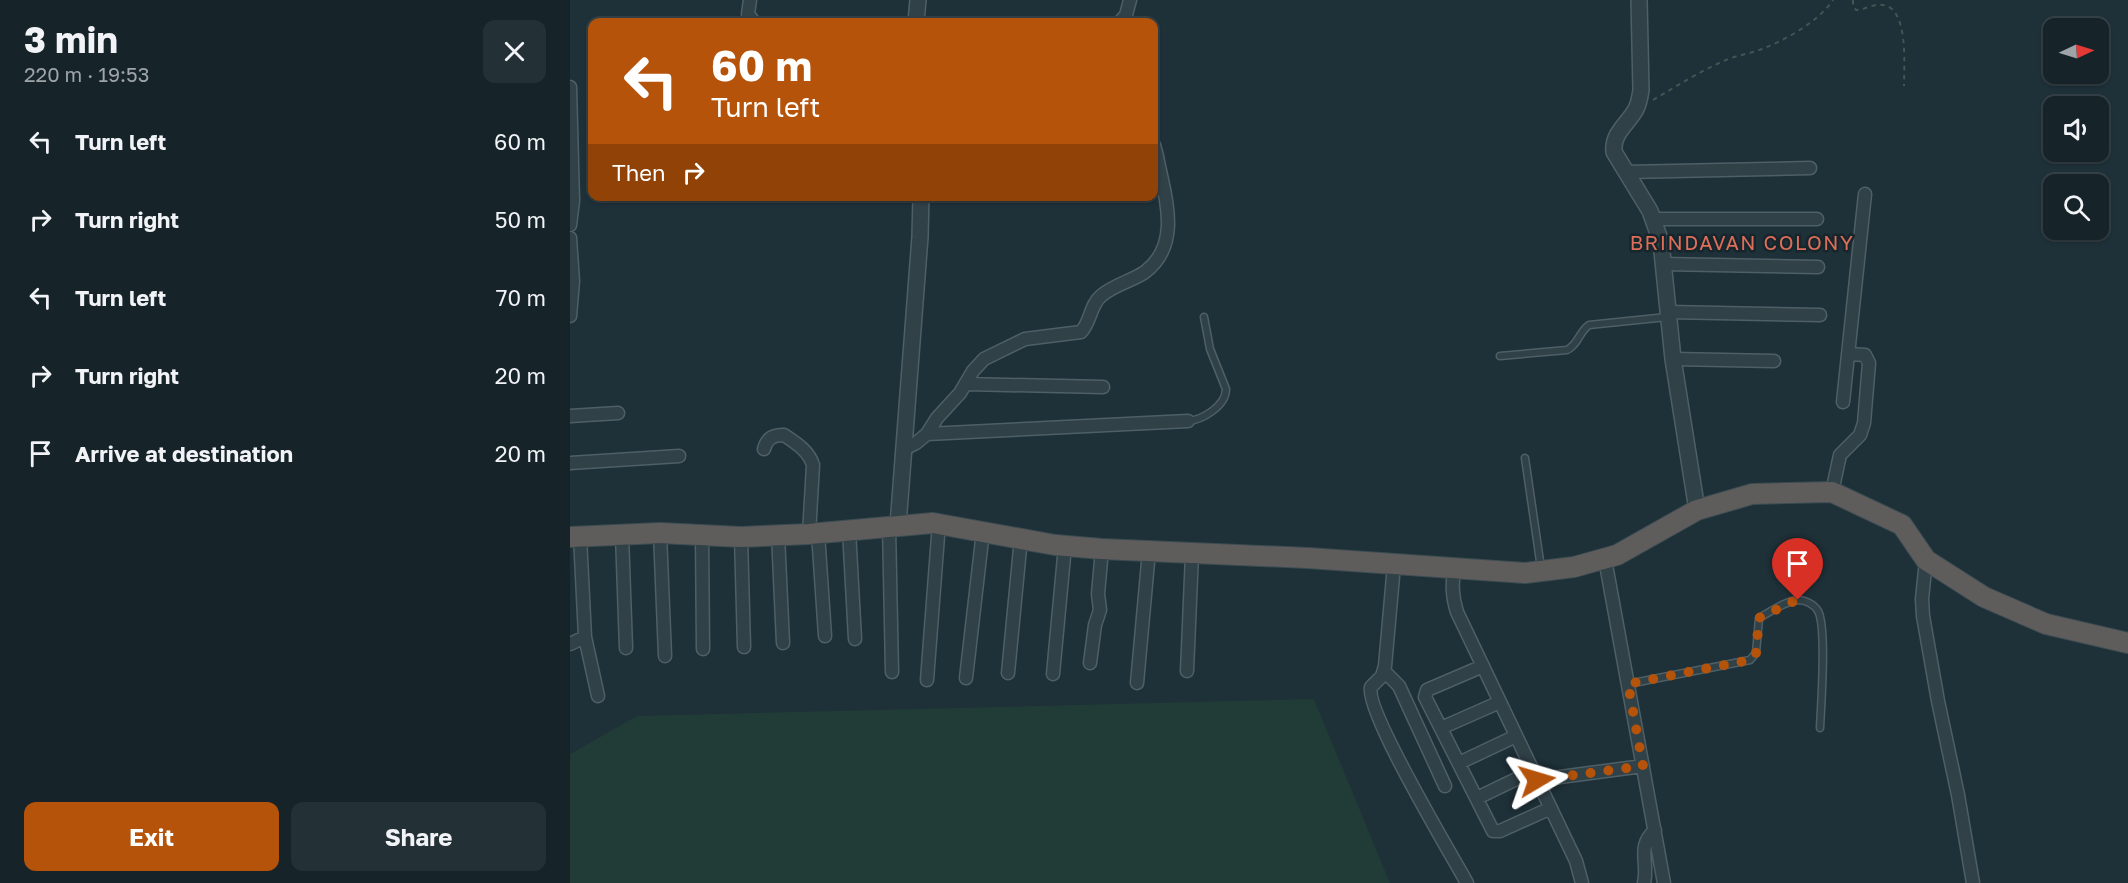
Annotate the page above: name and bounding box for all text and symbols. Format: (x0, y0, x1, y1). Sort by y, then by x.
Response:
text: 3 min (24, 18, 118, 61)
north arrow (2043, 18, 2109, 84)
map controls (2043, 18, 2109, 240)
button: close (483, 20, 546, 83)
text: 60 m (711, 40, 812, 90)
icon: left (612, 42, 690, 120)
text: 220 m · 19:53 (24, 62, 149, 86)
text: Turn left (711, 91, 820, 123)
button: sound (2043, 96, 2109, 162)
icon: left (24, 125, 57, 158)
text: Turn left (75, 128, 166, 155)
text: 60 m (494, 128, 546, 155)
icon: right (677, 156, 710, 189)
text: Then (612, 159, 665, 186)
button: search (2043, 174, 2109, 240)
icon: right (24, 203, 57, 236)
text: Turn right (75, 206, 179, 233)
text: 50 m (495, 206, 546, 233)
district label: BRINDAVAN COLONY (1630, 230, 1854, 254)
icon: left (24, 281, 57, 314)
text: Turn left (75, 284, 166, 311)
text: 70 m (496, 284, 546, 311)
icon: right (24, 359, 57, 392)
text: Turn right (75, 362, 179, 389)
text: 20 m (495, 362, 546, 389)
icon: arrive (24, 437, 57, 470)
text: Arrive at destination (75, 440, 293, 467)
text: 20 m (495, 440, 546, 467)
pin (1772, 538, 1823, 600)
icon: arrive (1781, 547, 1814, 580)
position arrow (1505, 748, 1569, 812)
button: Exit (24, 802, 279, 871)
button: Share (291, 802, 546, 871)

